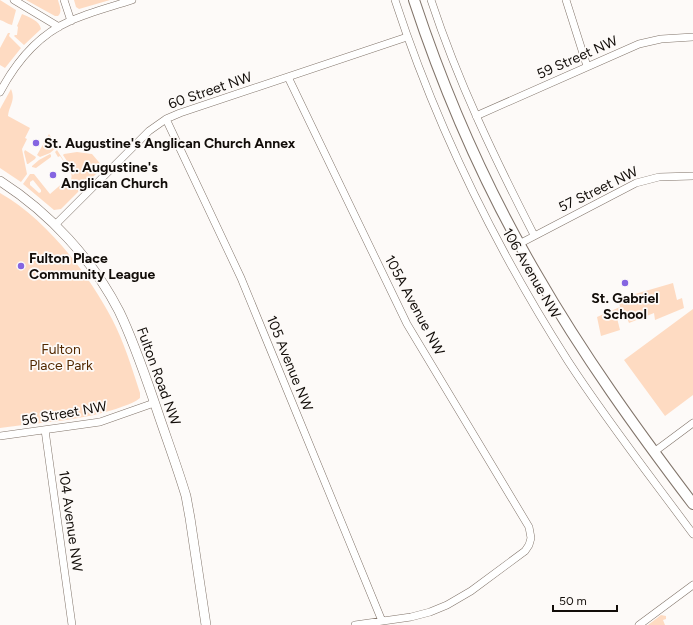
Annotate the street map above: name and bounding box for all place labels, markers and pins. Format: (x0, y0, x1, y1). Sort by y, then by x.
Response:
place label: St. Augustine's Anglican Church Annex (44, 135, 296, 152)
marker: St. Augustine's Anglican Church Annex (31, 138, 41, 148)
place label: St. Augustine's Anglican Church (61, 159, 168, 192)
marker: St. Augustine's Anglican Church (48, 170, 58, 180)
place label: Fulton Place Community League (29, 250, 155, 283)
marker: Fulton Place Community League (16, 261, 26, 271)
marker: St. Gabriel School (620, 278, 630, 288)
place label: St. Gabriel School (591, 290, 659, 323)

